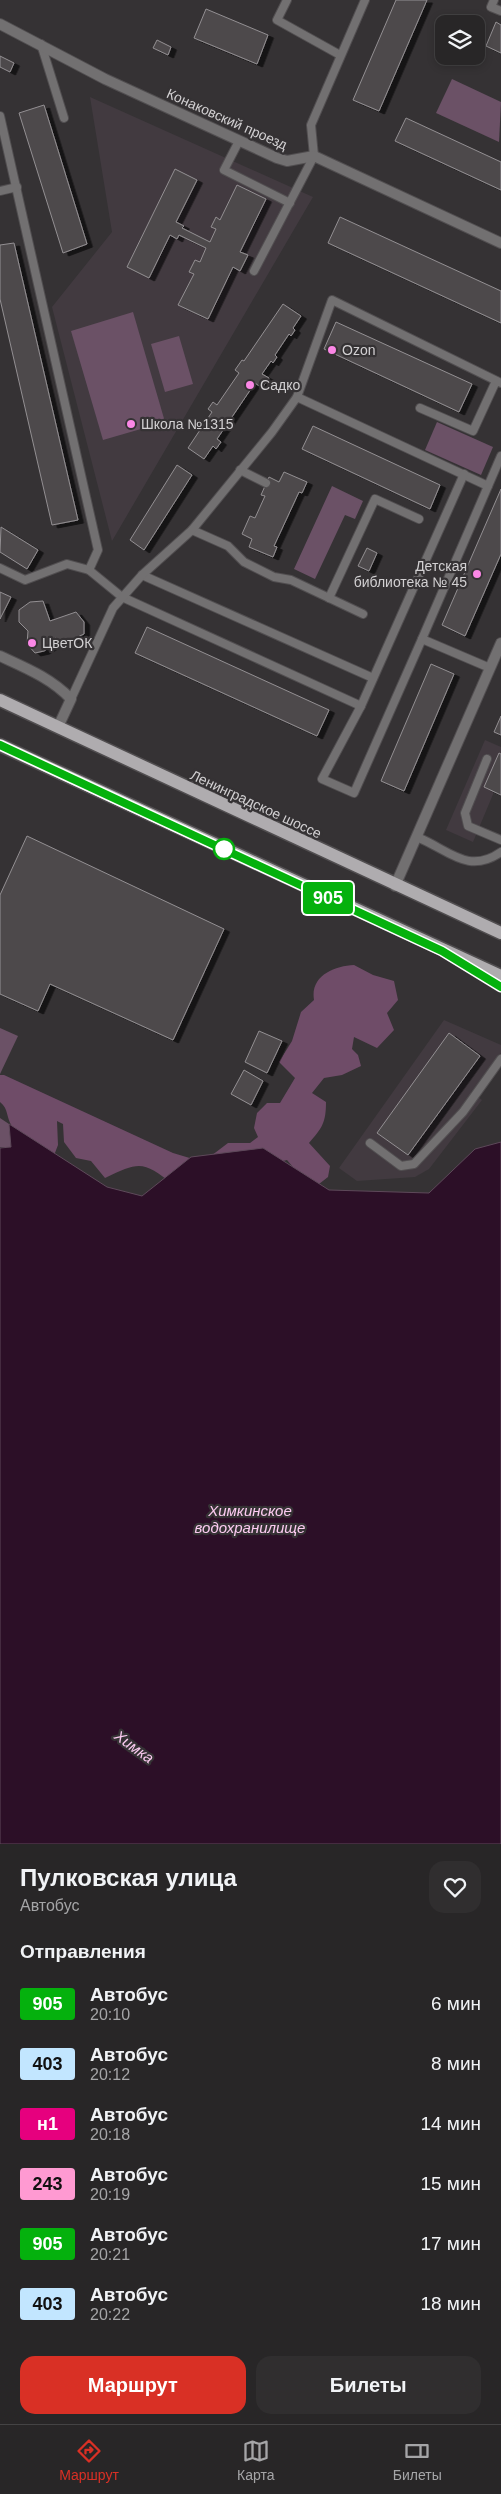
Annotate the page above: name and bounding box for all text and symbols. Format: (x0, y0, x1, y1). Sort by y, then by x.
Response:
map controls (435, 15, 485, 65)
button: layers (435, 15, 485, 65)
street label: Конаковский проезд (164, 85, 290, 153)
place label: Ozon (342, 342, 375, 358)
marker: Ozon (326, 344, 338, 356)
place label: Садко (260, 377, 301, 393)
marker: Садко (244, 379, 256, 391)
place label: Школа №1315 (141, 416, 234, 432)
marker: Школа №1315 (125, 418, 137, 430)
place label: Детская библиотека № 45 (354, 558, 467, 590)
marker: Детская библиотека № 45 (471, 568, 483, 580)
place label: ЦветОК (42, 635, 93, 651)
marker: ЦветОК (26, 637, 38, 649)
street label: Ленинградское шоссе (188, 767, 324, 841)
unlabelled marker (213, 838, 235, 860)
line badge: 905 (299, 882, 357, 914)
text: 905 (313, 888, 343, 908)
water label: Химкинское водохранилище (195, 1502, 305, 1536)
water label: Химка (111, 1726, 157, 1766)
button: heart (429, 1861, 481, 1913)
text: Пулковская улица (20, 1864, 237, 1891)
text: Автобус (20, 1897, 80, 1914)
text: Отправления (20, 1941, 146, 1962)
text: Автобус (90, 1984, 168, 2005)
text: 6 мин (431, 1993, 481, 2014)
text: 905 (32, 1994, 63, 2014)
text: 20:10 (90, 2006, 130, 2023)
text: Автобус (90, 2044, 168, 2065)
text: 8 мин (431, 2053, 481, 2074)
text: 403 (32, 2054, 63, 2074)
text: 20:12 (90, 2066, 130, 2083)
text: Автобус (90, 2104, 168, 2125)
text: 14 мин (420, 2113, 481, 2134)
text: н1 (37, 2114, 58, 2134)
text: 20:18 (90, 2126, 130, 2143)
text: Автобус (90, 2164, 168, 2185)
text: 15 мин (420, 2173, 481, 2194)
text: 243 (32, 2174, 63, 2194)
text: 20:19 (90, 2186, 130, 2203)
text: Автобус (90, 2224, 168, 2245)
text: 17 мин (420, 2233, 481, 2254)
text: 905 (32, 2234, 63, 2254)
text: 20:21 (90, 2246, 130, 2263)
text: Автобус (90, 2284, 168, 2305)
text: 18 мин (420, 2293, 481, 2314)
text: 403 (32, 2294, 63, 2314)
text: 20:22 (90, 2306, 130, 2323)
button: Маршрут (20, 2356, 246, 2414)
button: Билеты (256, 2356, 481, 2414)
tab: Маршрут (59, 2437, 119, 2483)
tab: Карта (237, 2437, 275, 2483)
tab: Билеты (393, 2437, 442, 2483)

